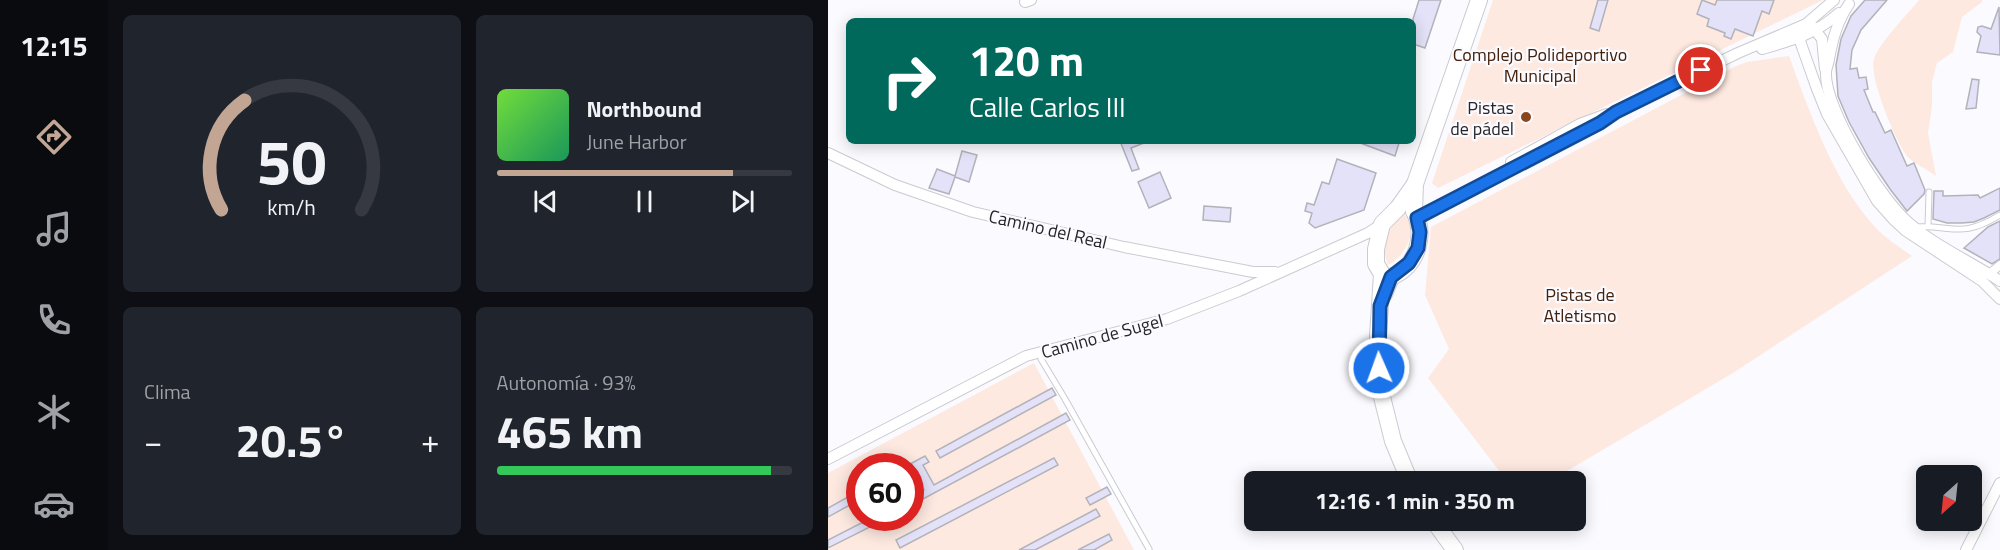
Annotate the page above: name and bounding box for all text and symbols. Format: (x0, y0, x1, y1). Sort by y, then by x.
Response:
text: 12:15 (20, 25, 88, 66)
text: 120 m (969, 28, 1084, 92)
park label: Complejo Polideportivo Municipal (1453, 41, 1627, 89)
icon: right (870, 42, 948, 120)
pin (1675, 44, 1726, 95)
icon: arrive (1684, 53, 1717, 86)
text: Calle Carlos III (969, 86, 1126, 127)
text: Northbound (587, 92, 702, 126)
place label: Pistas de pádel (1450, 94, 1514, 142)
marker: Pistas de pádel (1519, 110, 1533, 124)
text: 50 (257, 114, 327, 209)
icon: directions (33, 116, 75, 158)
text: June Harbor (587, 126, 687, 157)
icon: previous (529, 185, 562, 218)
icon: pause (628, 185, 661, 218)
icon: next (726, 185, 759, 218)
text: km/h (267, 192, 316, 224)
street label: Camino del Real (986, 202, 1110, 256)
icon: music (33, 208, 75, 250)
park label: Pistas de Atletismo (1543, 281, 1617, 329)
icon: phone (33, 299, 75, 341)
street label: Camino de Sugel (1038, 307, 1166, 365)
position arrow (1347, 336, 1411, 400)
text: Autonomía · 93% (497, 367, 636, 398)
text: Clima (144, 376, 191, 407)
icon: climate (33, 391, 75, 433)
text: 465 km (497, 397, 643, 465)
text: 20.5° (236, 406, 348, 474)
text: − (144, 416, 162, 466)
text: + (421, 416, 439, 466)
speed limit sign: 60 (846, 453, 924, 531)
north arrow (1916, 465, 1982, 531)
map controls (1916, 465, 1982, 531)
icon: car (33, 483, 75, 525)
text: 12:16 · 1 min · 350 m (1315, 484, 1515, 518)

